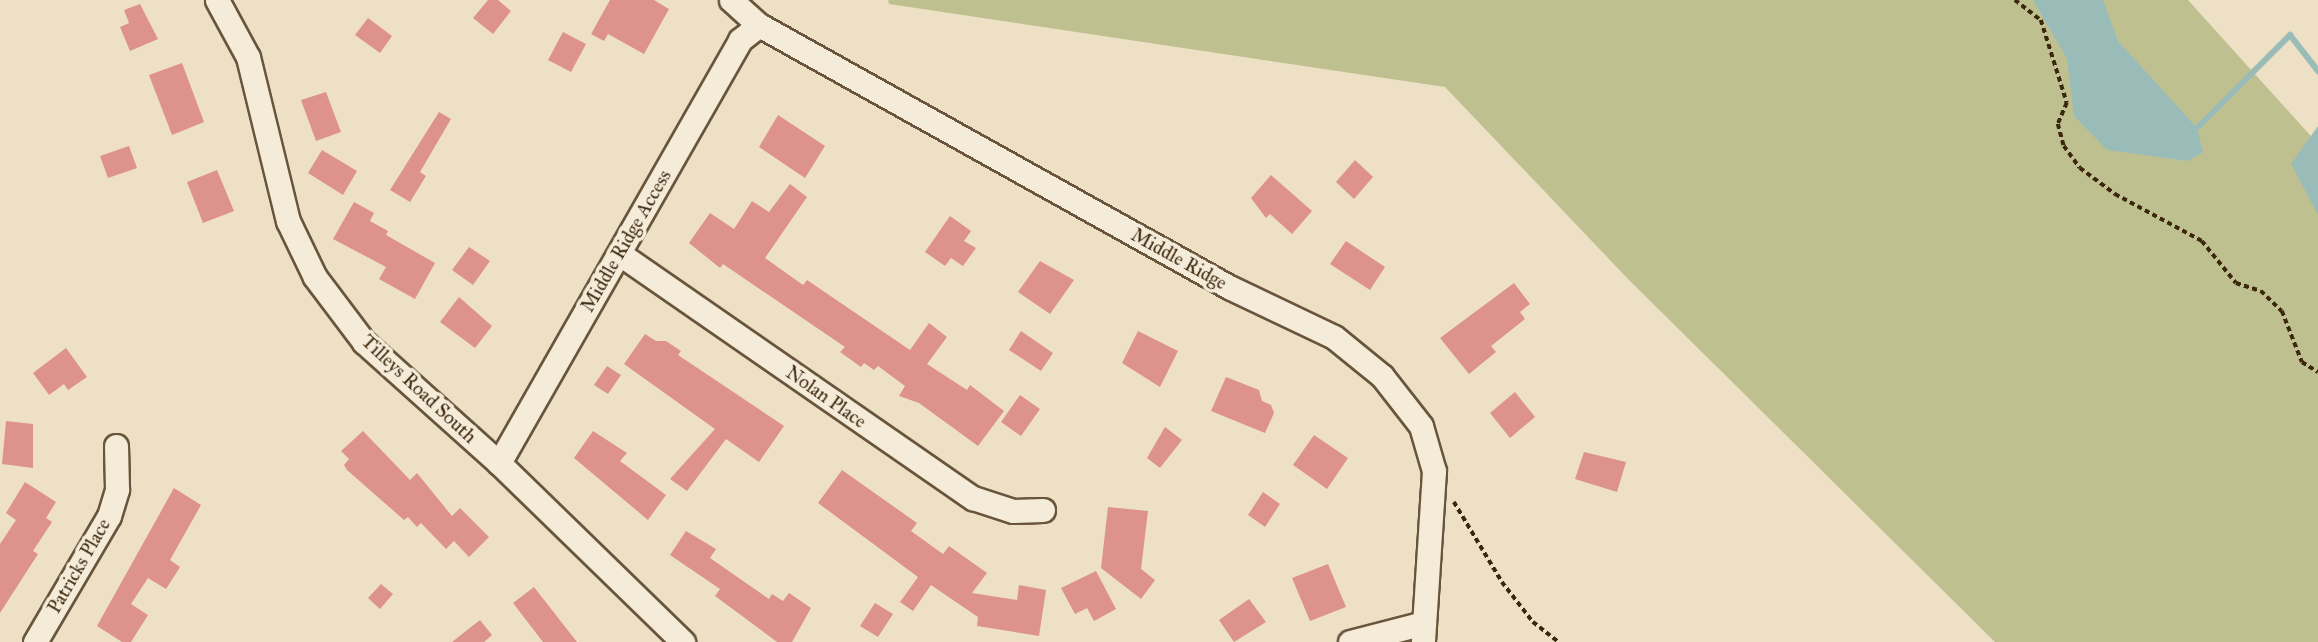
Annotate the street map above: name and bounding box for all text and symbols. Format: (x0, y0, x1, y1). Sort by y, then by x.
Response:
street label: Middle Ridge Access (576, 166, 676, 316)
street label: Middle Ridge (1127, 223, 1231, 295)
street label: Tilleys Road South (357, 330, 481, 448)
street label: Nolan Place (781, 361, 871, 433)
street label: Patricks Place (43, 515, 115, 617)

